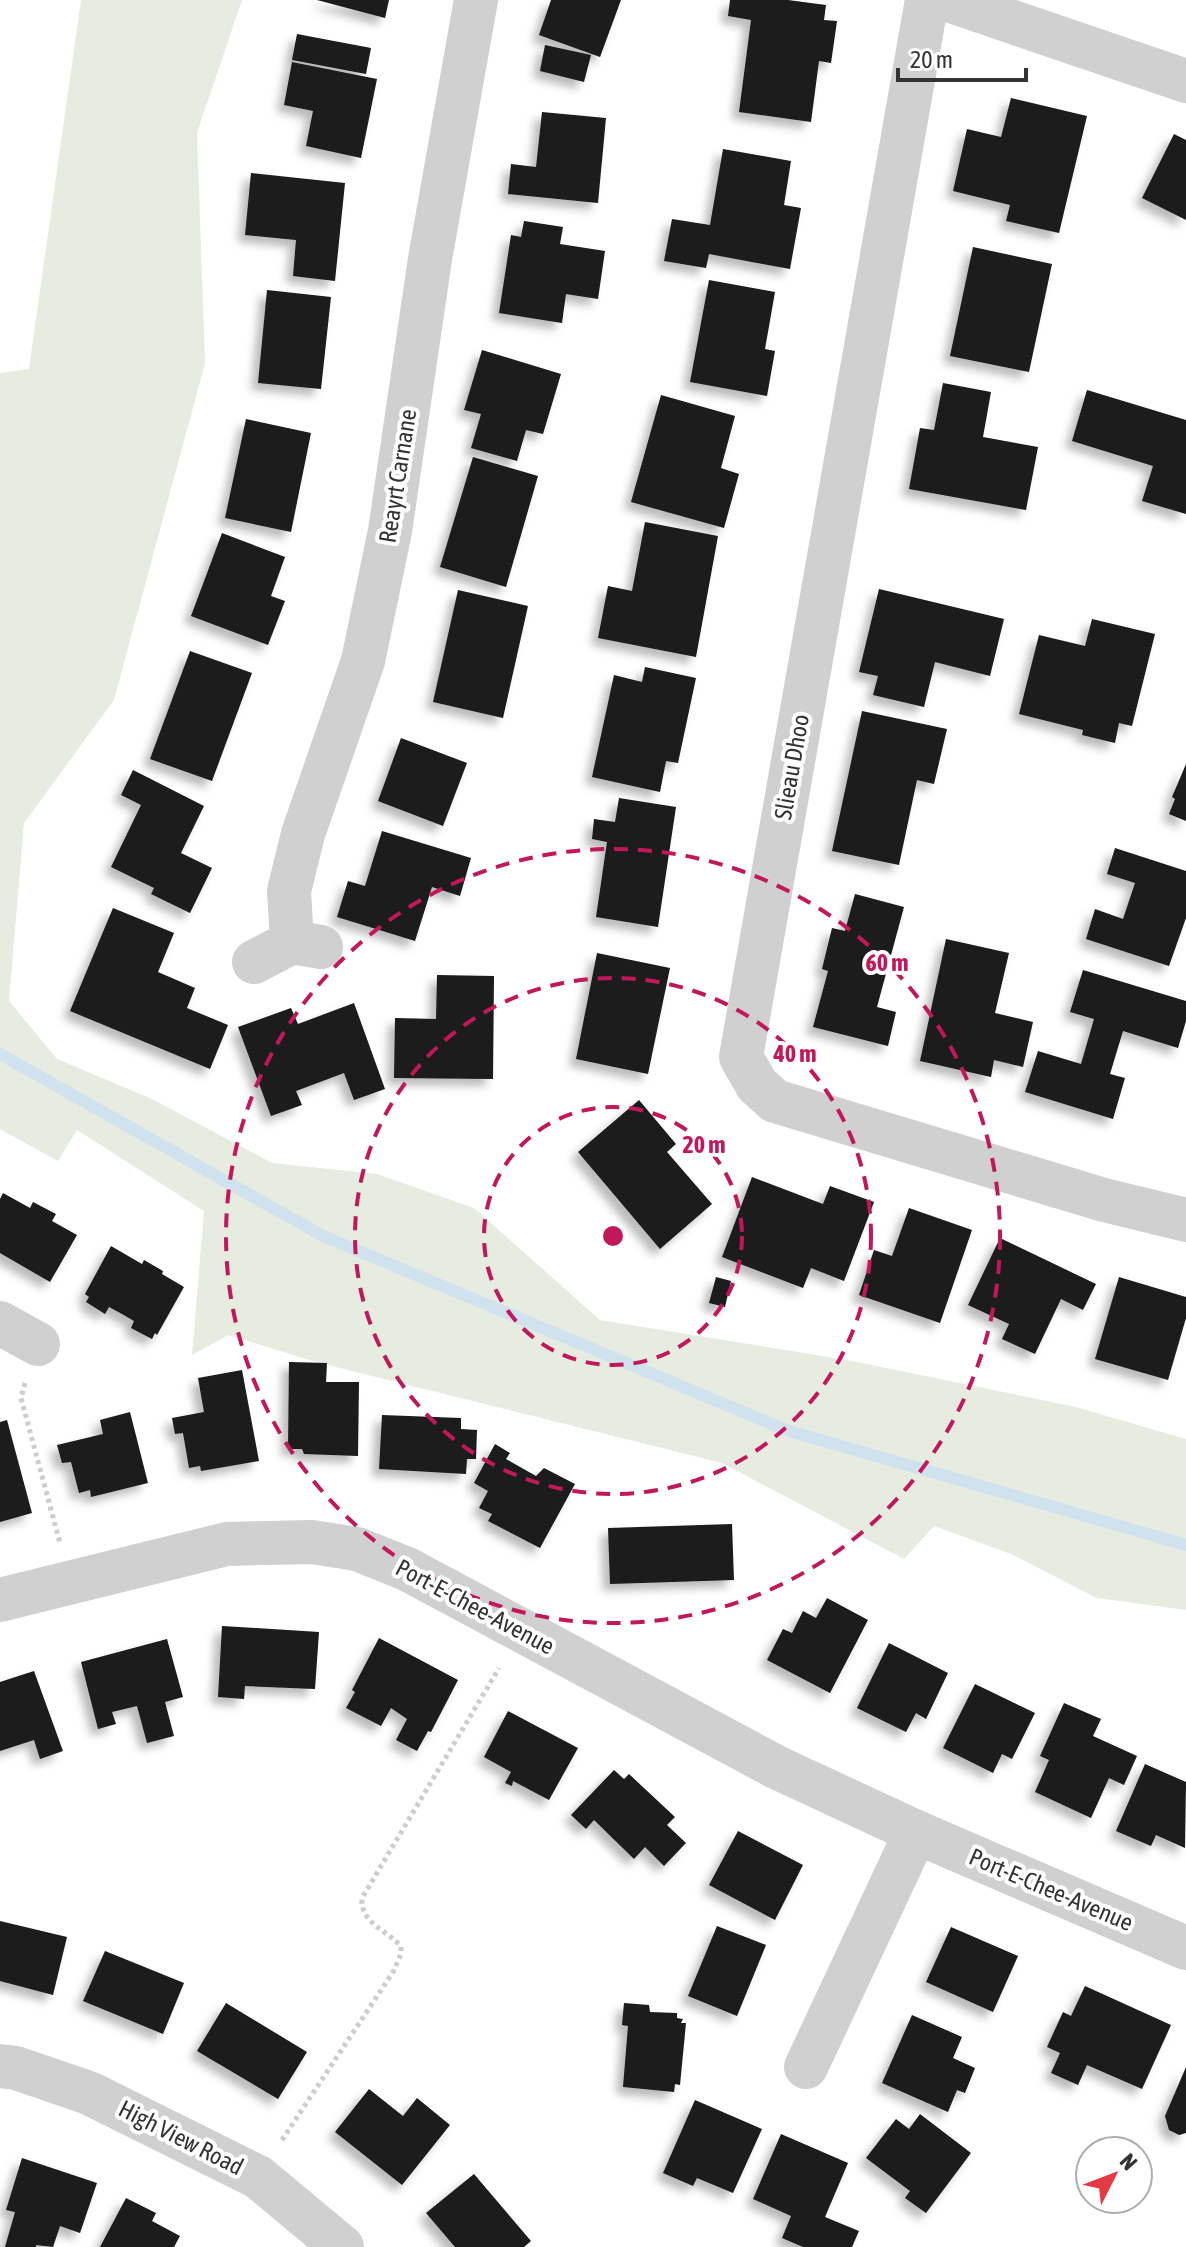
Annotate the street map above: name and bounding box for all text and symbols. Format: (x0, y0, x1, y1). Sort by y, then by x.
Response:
scale bar (898, 32, 1026, 82)
text: 20 m (910, 46, 953, 73)
street label: Reayrt Carnane (374, 407, 421, 545)
street label: Slieau Dhoo (769, 712, 814, 822)
text: 60 m (865, 949, 909, 976)
text: 40 m (772, 1040, 817, 1067)
text: 20 m (682, 1131, 726, 1158)
centre of rings (599, 1222, 627, 1250)
street label: Port-E-Chee-Avenue (391, 1553, 559, 1660)
street label: Port-E-Chee-Avenue (965, 1843, 1137, 1936)
street label: High View Road (114, 2095, 248, 2180)
north arrow (1074, 2135, 1154, 2215)
text: N (1115, 2148, 1143, 2175)

